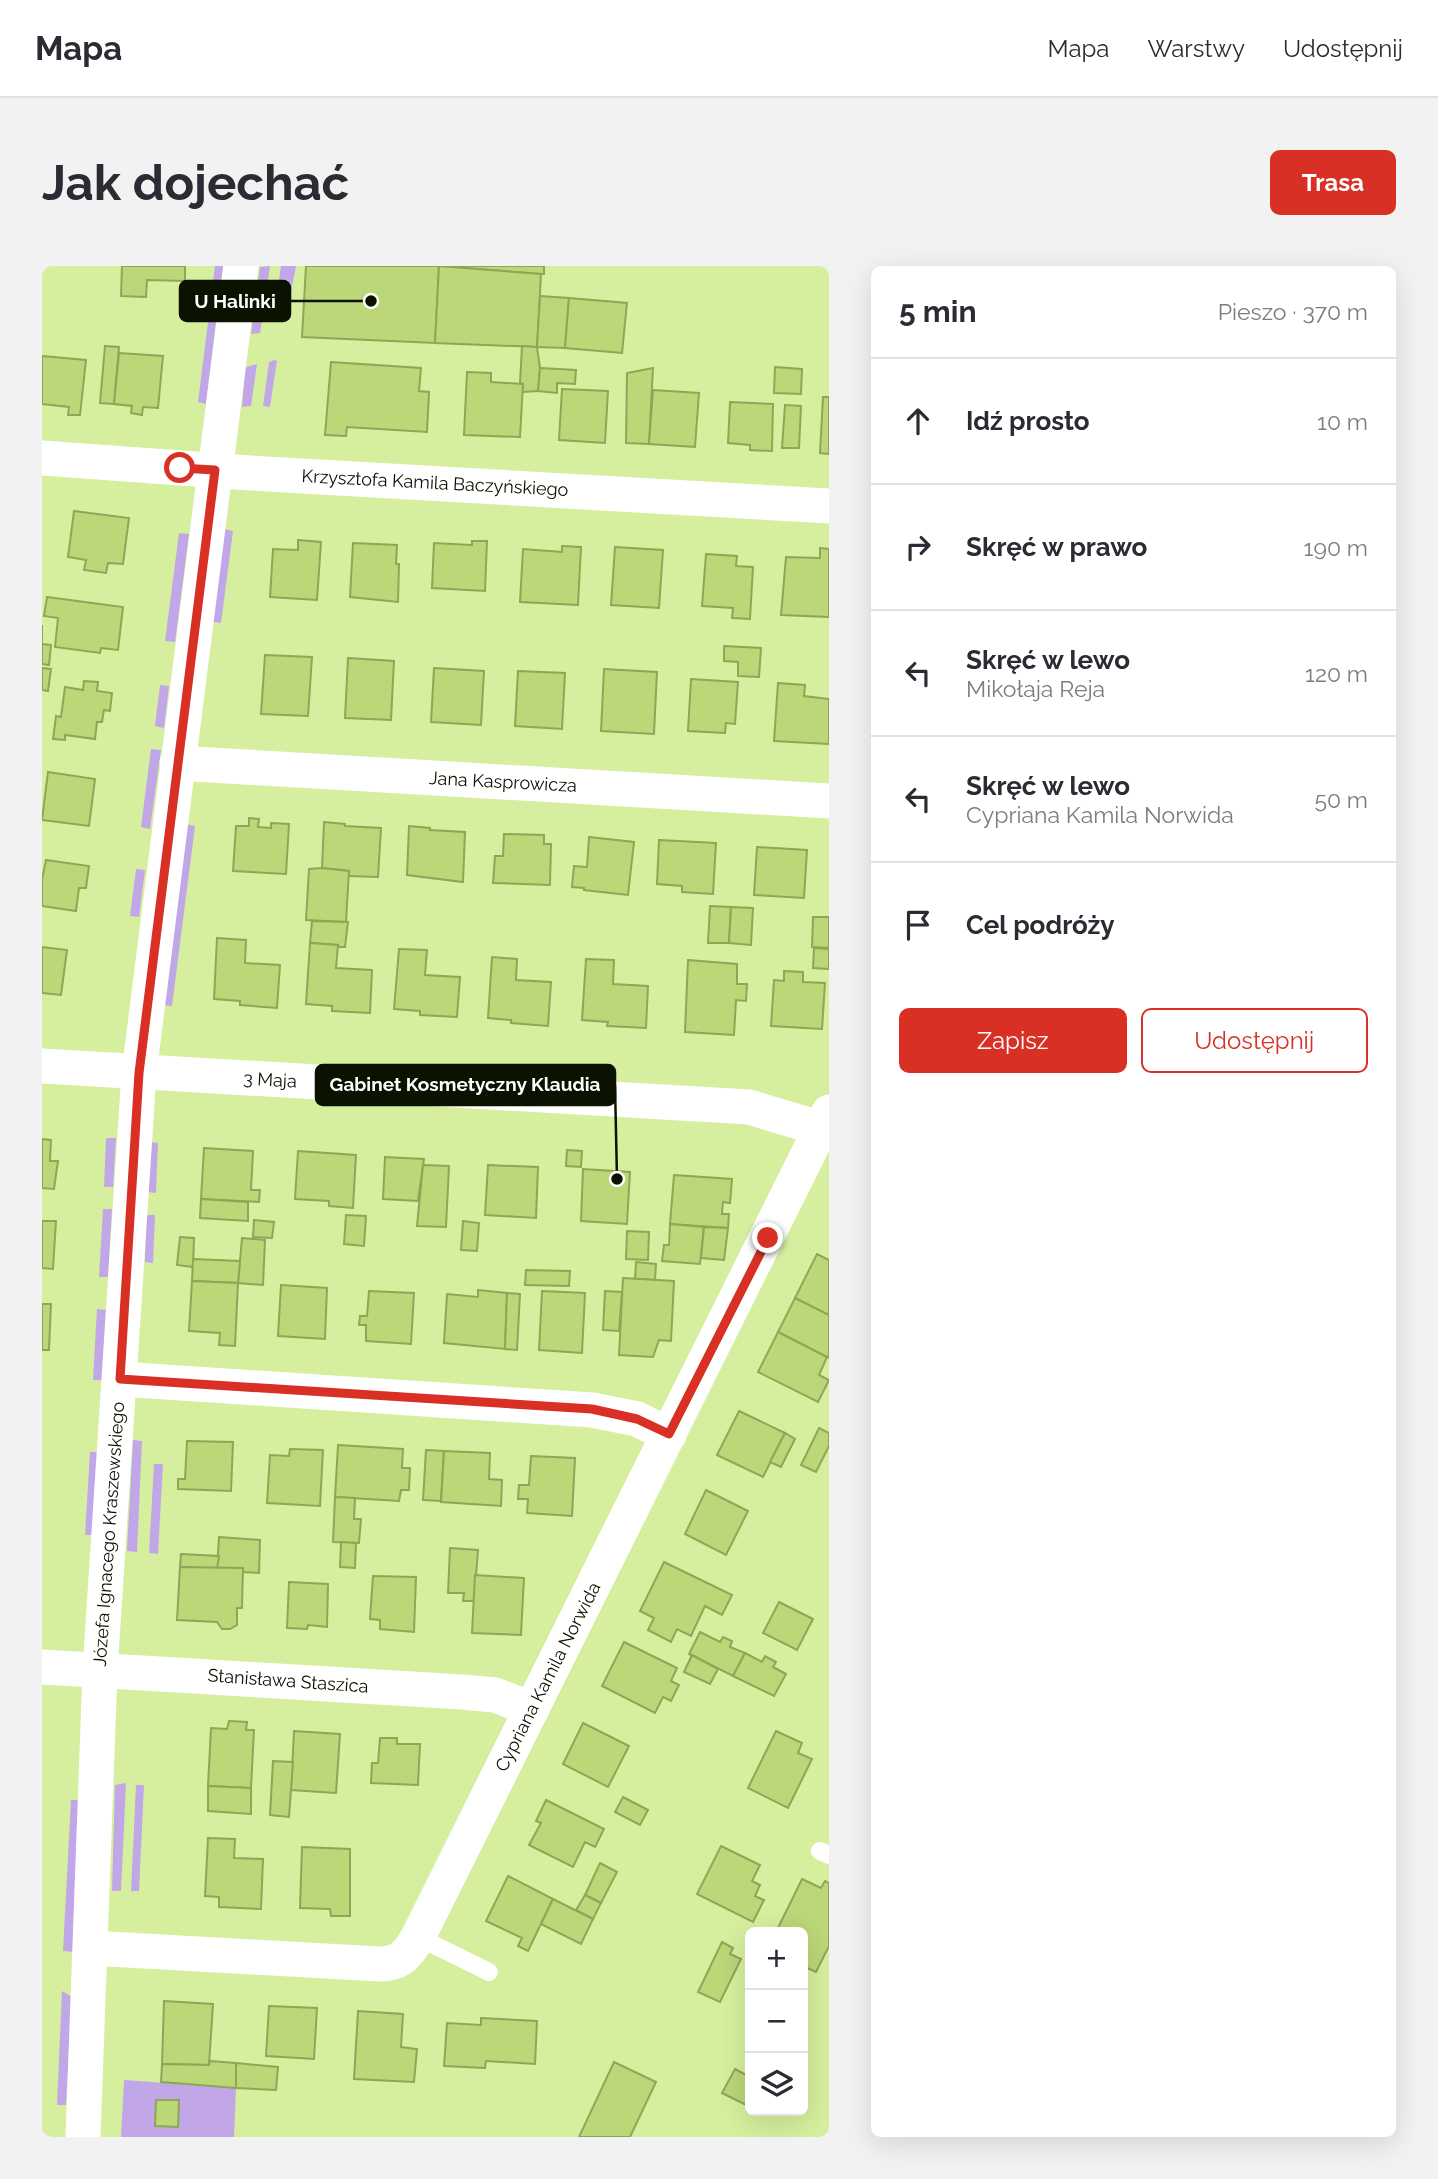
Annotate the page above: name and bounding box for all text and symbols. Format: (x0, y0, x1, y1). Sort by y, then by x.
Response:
text: Mapa (35, 29, 122, 68)
text: Mapa (1048, 34, 1109, 63)
text: Warstwy (1147, 34, 1245, 63)
text: Udostępnij (1283, 34, 1403, 63)
button: Trasa (1270, 150, 1396, 215)
text: Jak dojechać (42, 154, 349, 211)
callout: U Halinki (180, 281, 290, 321)
text: U Halinki (194, 290, 276, 312)
text: 5 min (899, 294, 977, 329)
text: Pieszo · 370 m (1218, 298, 1368, 325)
icon: ahead (899, 402, 937, 440)
text: Idź prosto (966, 406, 1090, 436)
text: 10 m (1317, 408, 1368, 435)
route start (164, 452, 195, 483)
street label: Krzysztofa Kamila Baczyńskiego (301, 465, 569, 500)
icon: right (899, 528, 937, 566)
text: Skręć w prawo (966, 532, 1147, 562)
text: 190 m (1304, 534, 1368, 561)
text: Skręć w lewo (966, 645, 1130, 675)
icon: left (899, 654, 937, 692)
text: 120 m (1305, 660, 1368, 687)
text: Mikołaja Reja (966, 675, 1105, 702)
street label: Jana Kasprowicza (429, 767, 577, 796)
text: Skręć w lewo (966, 771, 1130, 801)
icon: left (899, 780, 937, 818)
text: 50 m (1314, 786, 1368, 813)
text: Cypriana Kamila Norwida (966, 801, 1234, 828)
icon: arrive (899, 906, 937, 944)
text: Cel podróży (966, 910, 1115, 940)
button: Zapisz (899, 1008, 1127, 1073)
button: Udostępnij (1141, 1008, 1368, 1073)
callout: Gabinet Kosmetyczny Klaudia (316, 1065, 615, 1105)
street label: 3 Maja (243, 1068, 297, 1091)
text: Gabinet Kosmetyczny Klaudia (330, 1073, 600, 1095)
route end (752, 1222, 783, 1253)
street label: Józefa Ignacego Kraszewskiego (89, 1401, 128, 1667)
street label: Cypriana Kamila Norwida (491, 1579, 604, 1775)
street label: Stanisława Staszica (207, 1664, 369, 1697)
map controls (745, 1927, 808, 2116)
button: + (745, 1927, 808, 1990)
button: − (745, 1990, 808, 2053)
button: layers (745, 2053, 808, 2116)

